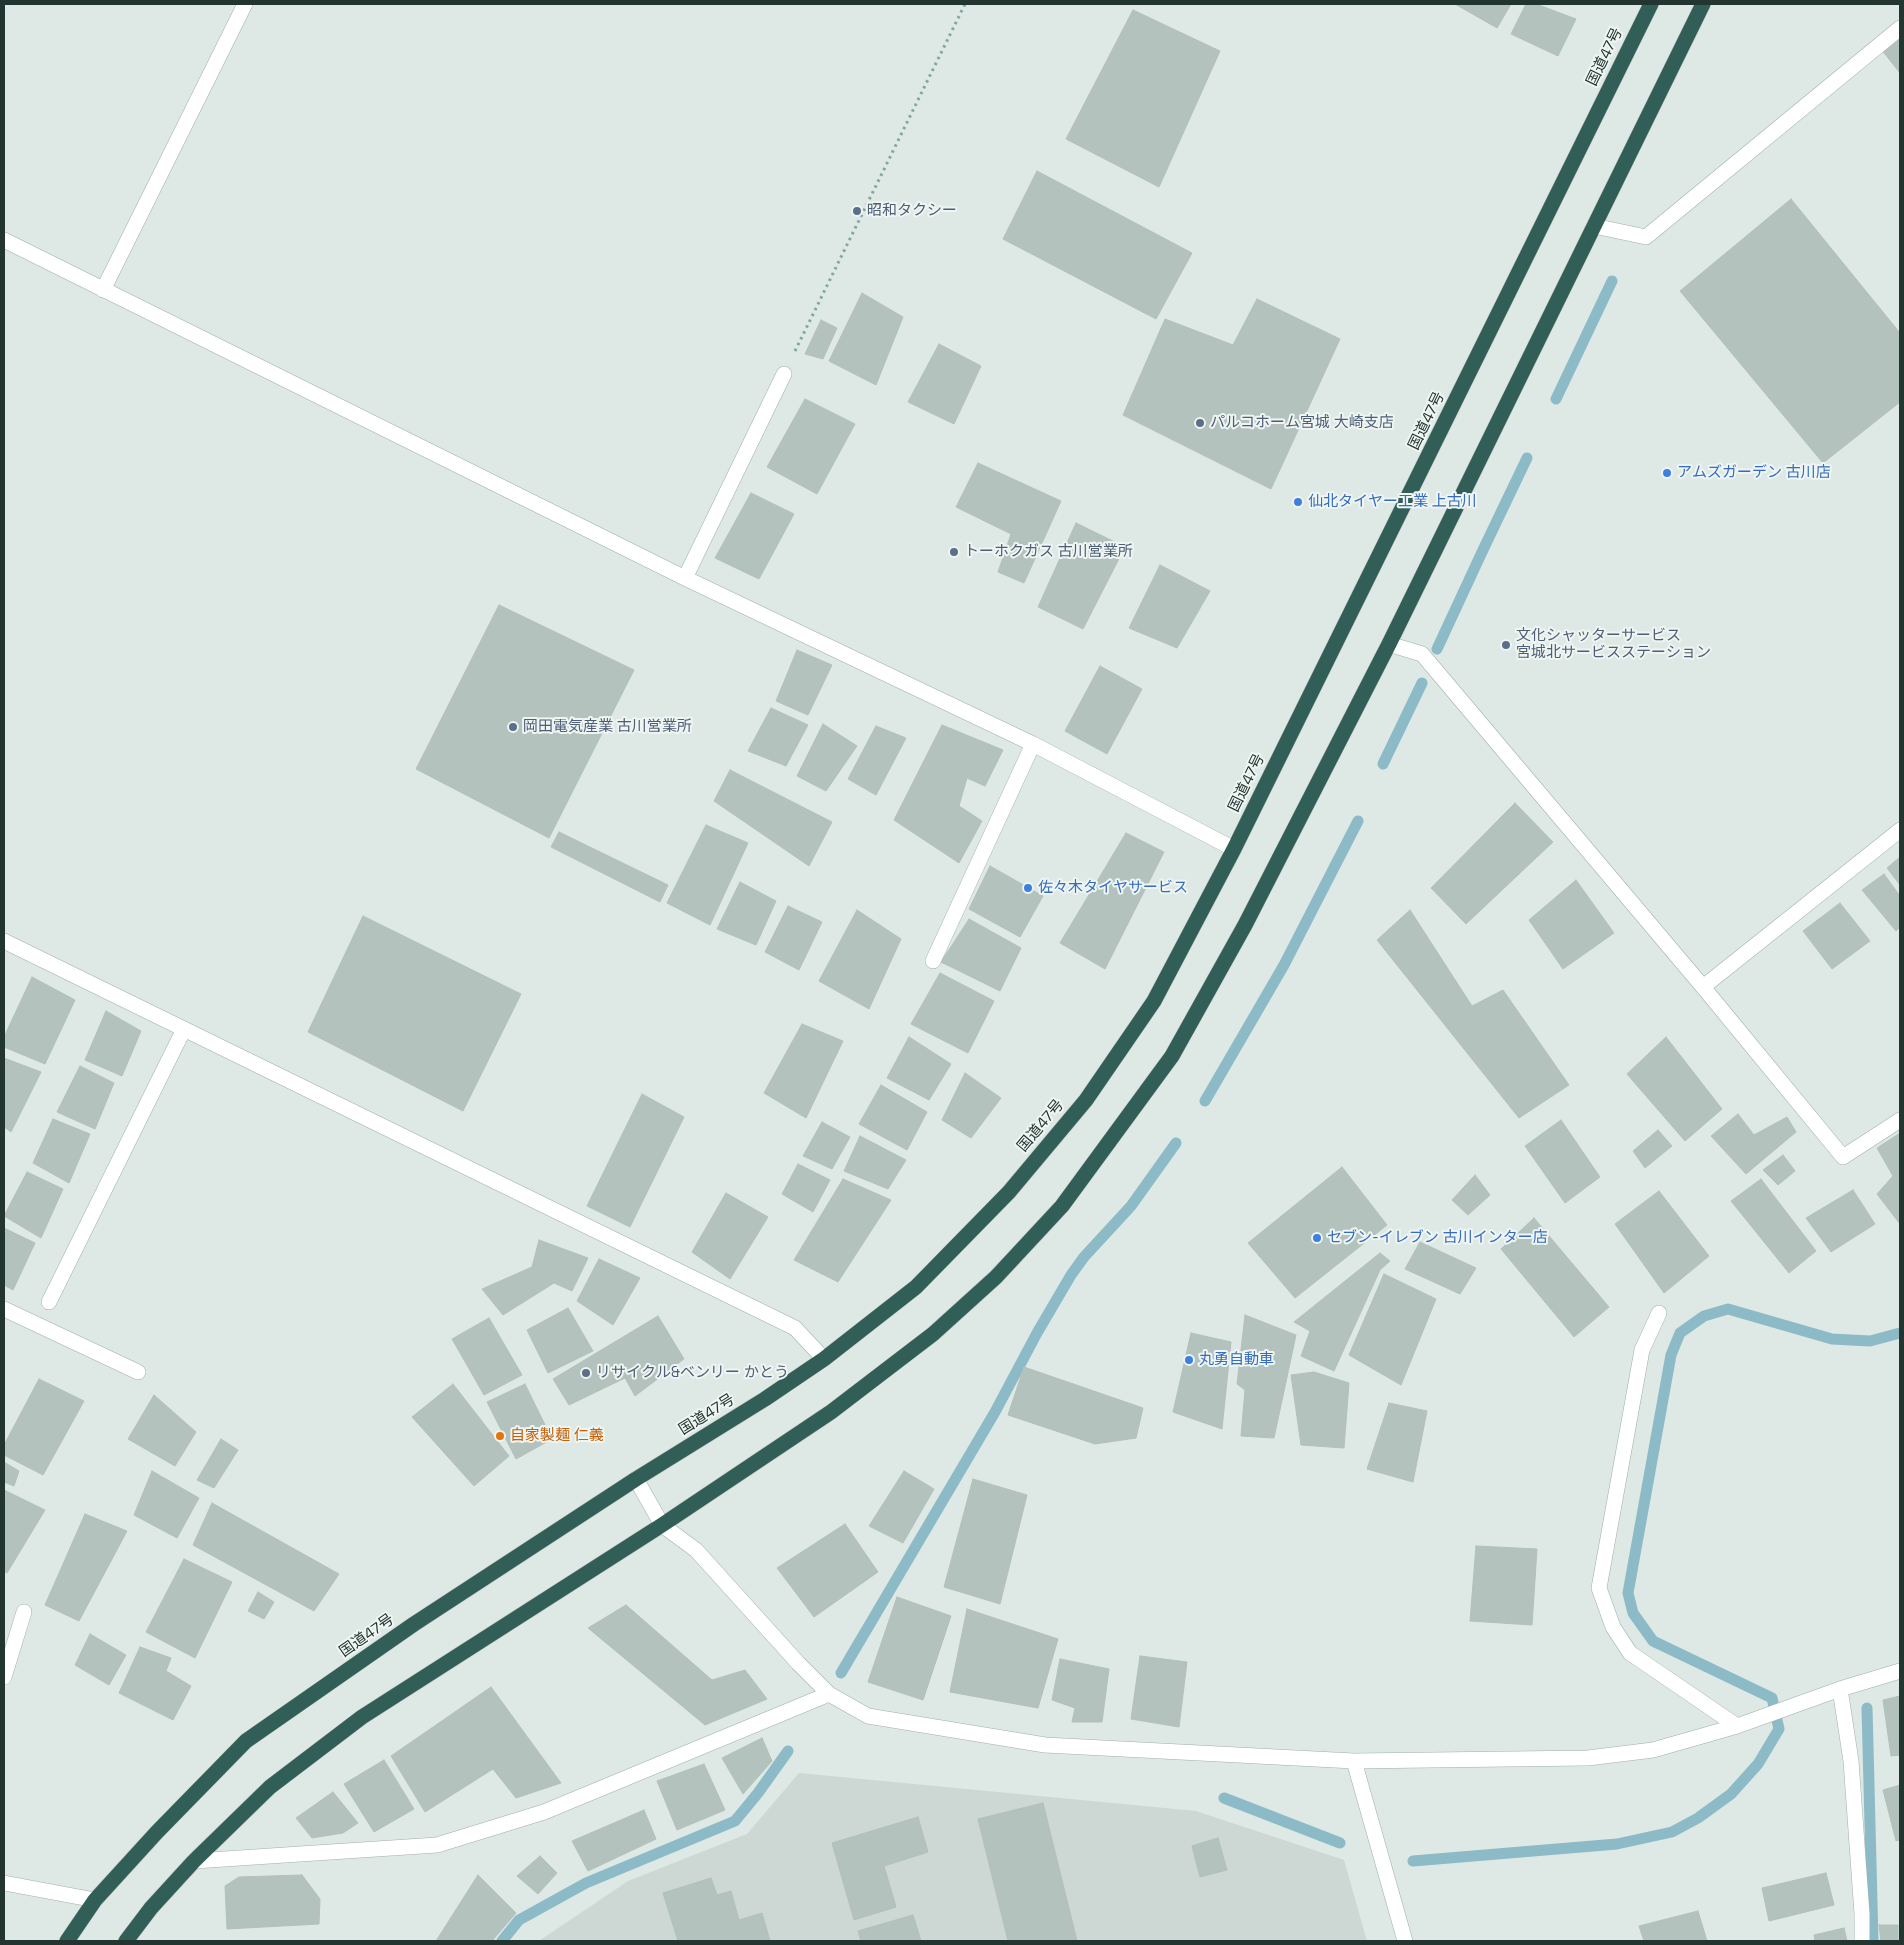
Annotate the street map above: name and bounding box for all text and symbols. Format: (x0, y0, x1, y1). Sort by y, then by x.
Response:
street label: 国道47号 (1583, 25, 1627, 89)
place label: 昭和タクシー (867, 202, 957, 220)
marker: 昭和タクシー (851, 205, 863, 217)
street label: 国道47号 (1405, 389, 1449, 453)
place label: パルコホーム宮城 大崎支店 (1210, 414, 1394, 432)
marker: パルコホーム宮城 大崎支店 (1194, 417, 1206, 429)
place label: アムズガーデン 古川店 (1677, 464, 1831, 482)
marker: アムズガーデン 古川店 (1661, 467, 1673, 479)
place label: 仙北タイヤー工業 上古川 (1308, 493, 1477, 511)
marker: 仙北タイヤー工業 上古川 (1292, 496, 1304, 508)
place label: トーホクガス 古川営業所 (964, 543, 1133, 561)
marker: トーホクガス 古川営業所 (948, 546, 960, 558)
place label: 文化シャッターサービス 宮城北サービスステーション (1516, 627, 1711, 662)
marker: 文化シャッターサービス 宮城北サービスステーション (1500, 639, 1512, 651)
place label: 岡田電気産業 古川営業所 (523, 718, 692, 736)
marker: 岡田電気産業 古川営業所 (507, 721, 519, 733)
street label: 国道47号 (1225, 751, 1269, 815)
place label: 佐々木タイヤサービス (1038, 879, 1188, 897)
marker: 佐々木タイヤサービス (1022, 882, 1034, 894)
street label: 国道47号 (1014, 1096, 1068, 1156)
place label: セブン-イレブン 古川インター店 (1327, 1229, 1548, 1247)
marker: セブン-イレブン 古川インター店 (1311, 1232, 1323, 1244)
place label: 丸勇自動車 (1199, 1351, 1274, 1369)
marker: 丸勇自動車 (1183, 1354, 1195, 1366)
place label: リサイクル&ベンリー かとう (596, 1364, 789, 1382)
marker: リサイクル&ベンリー かとう (580, 1367, 592, 1379)
street label: 国道47号 (676, 1391, 738, 1439)
place label: 自家製麺 仁義 (510, 1427, 604, 1445)
marker: 自家製麺 仁義 (494, 1430, 506, 1442)
street label: 国道47号 (336, 1611, 398, 1661)

